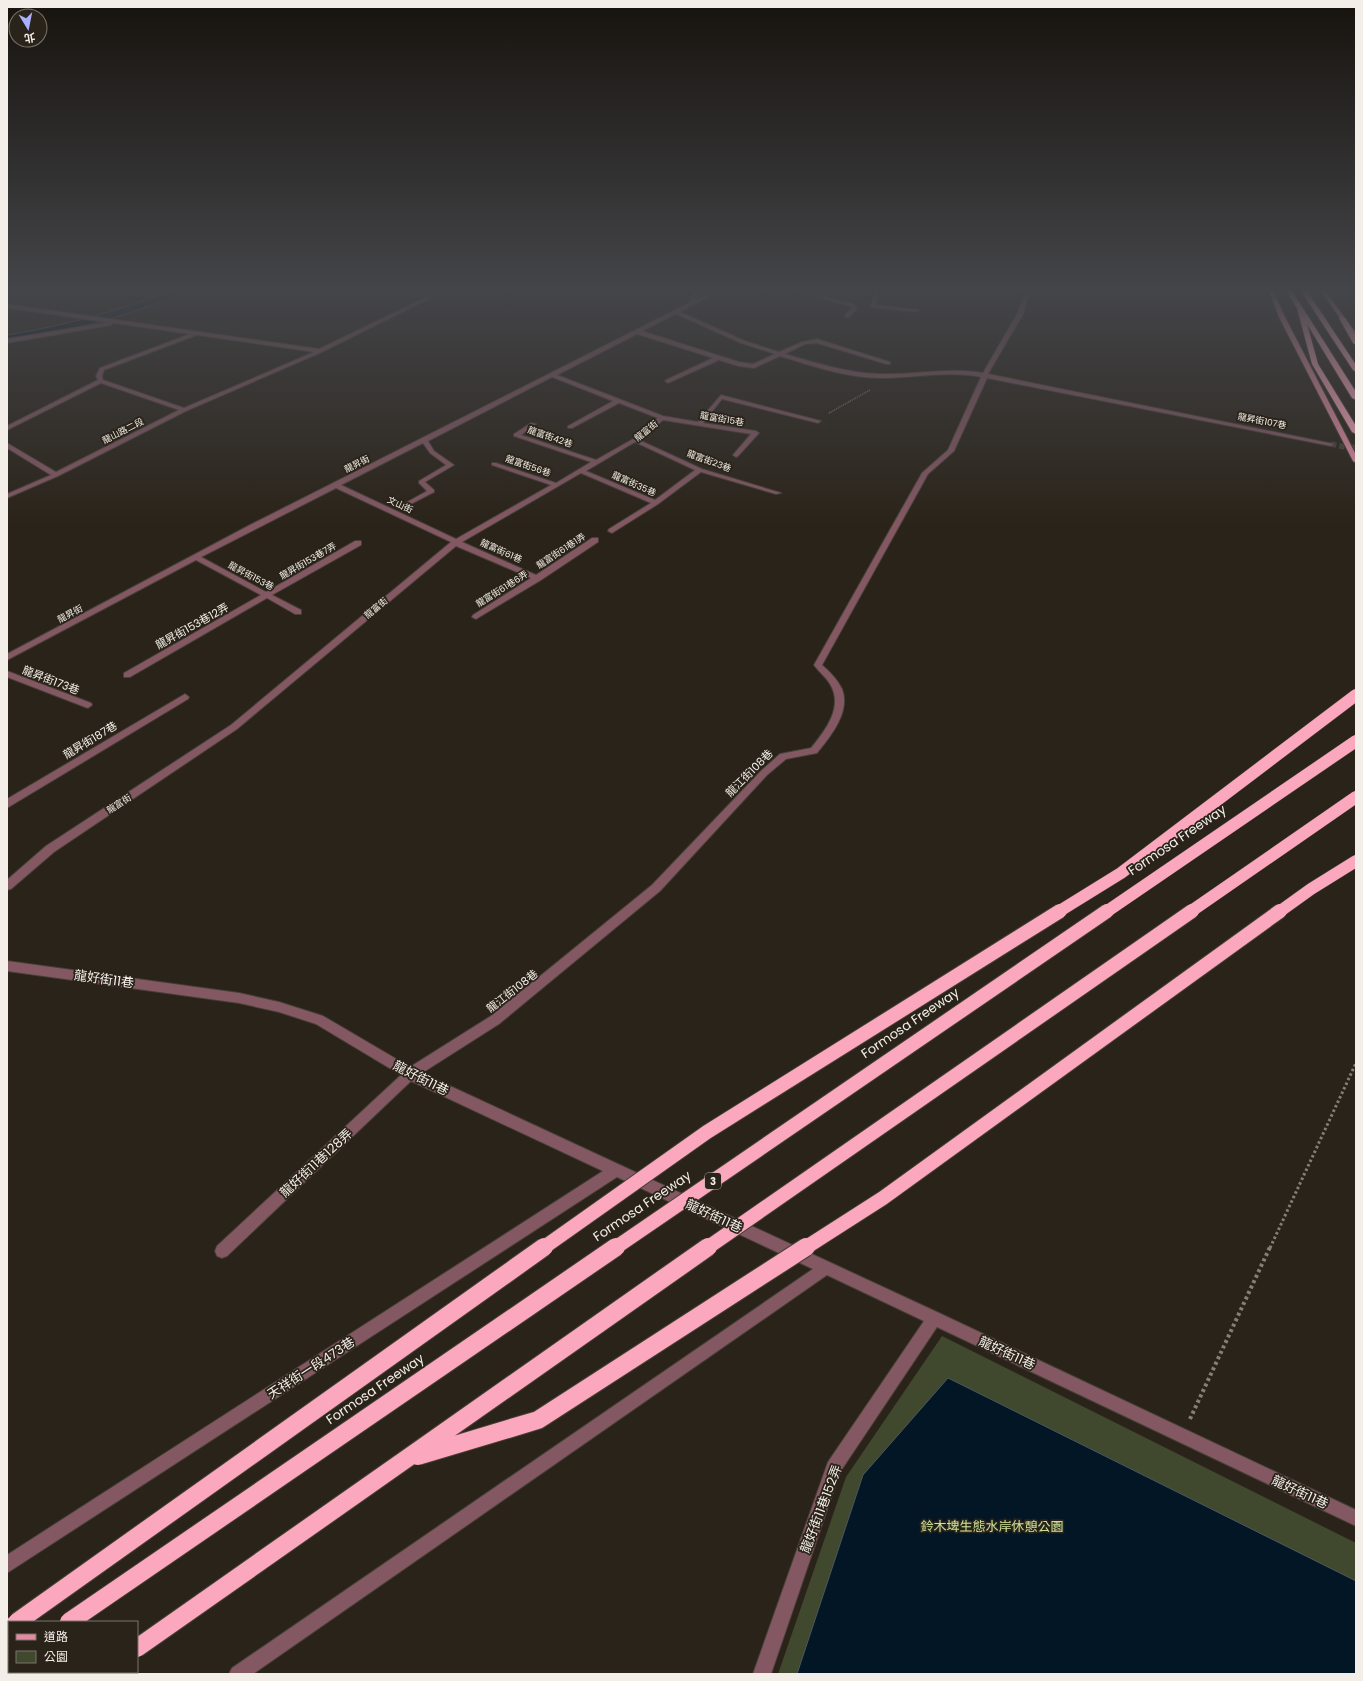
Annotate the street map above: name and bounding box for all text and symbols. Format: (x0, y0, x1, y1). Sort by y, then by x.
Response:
north arrow (8, 8, 48, 48)
text: 北 (23, 29, 37, 47)
street label: 龍富街15巷 (699, 409, 745, 429)
street label: 龍昇街107巷 (1237, 410, 1287, 432)
street label: 龍山路二段 (100, 415, 146, 447)
street label: 龍富街 (632, 418, 660, 444)
street label: 龍富街42巷 (526, 424, 574, 450)
street label: 龍富街23巷 (685, 447, 733, 475)
street label: 龍昇街 (342, 453, 372, 475)
street label: 龍富街56巷 (504, 453, 552, 479)
street label: 龍富街35巷 (610, 469, 658, 499)
street label: 文山街 (385, 494, 415, 516)
street label: 龍富街61巷1弄 (534, 531, 588, 571)
street label: 龍富街61巷 (478, 536, 524, 566)
street label: 龍昇街153巷7弄 (277, 540, 339, 582)
street label: 龍昇街153巷 (226, 559, 276, 593)
street label: 龍富街61巷6弄 (474, 568, 530, 610)
street label: 龍富街 (362, 595, 390, 621)
street label: 龍昇街153巷12弄 (152, 599, 232, 653)
street label: 龍昇街 (55, 602, 85, 626)
street label: 龍昇街173巷 (20, 662, 82, 698)
street label: 龍昇街187巷 (60, 718, 120, 762)
street label: 龍江街108巷 (722, 746, 776, 800)
street label: 龍富街 (104, 792, 134, 816)
street label: Formosa Freeway (1124, 800, 1230, 880)
street label: 龍好街11巷 (73, 965, 135, 993)
street label: 龍江街108巷 (483, 966, 541, 1016)
street label: Formosa Freeway (857, 983, 963, 1063)
street label: 龍好街11巷 (390, 1056, 452, 1100)
street label: 龍好街11巷128弄 (275, 1124, 357, 1202)
street label: Formosa Freeway (589, 1166, 695, 1246)
road number: 3 (705, 1173, 721, 1189)
street label: 龍好街11巷 (683, 1195, 745, 1237)
street label: 龍好街11巷 (976, 1332, 1038, 1374)
street label: 天祥街一段473巷 (263, 1333, 359, 1403)
street label: Formosa Freeway (322, 1349, 428, 1429)
street label: 龍好街11巷152弄 (795, 1462, 847, 1556)
street label: 龍好街11巷 (1269, 1471, 1331, 1513)
park label: 鈴木埤生態水岸休憩公園 (920, 1517, 1064, 1536)
legend (8, 1621, 138, 1673)
text: 道路 (44, 1628, 68, 1645)
text: 公園 (44, 1648, 68, 1665)

